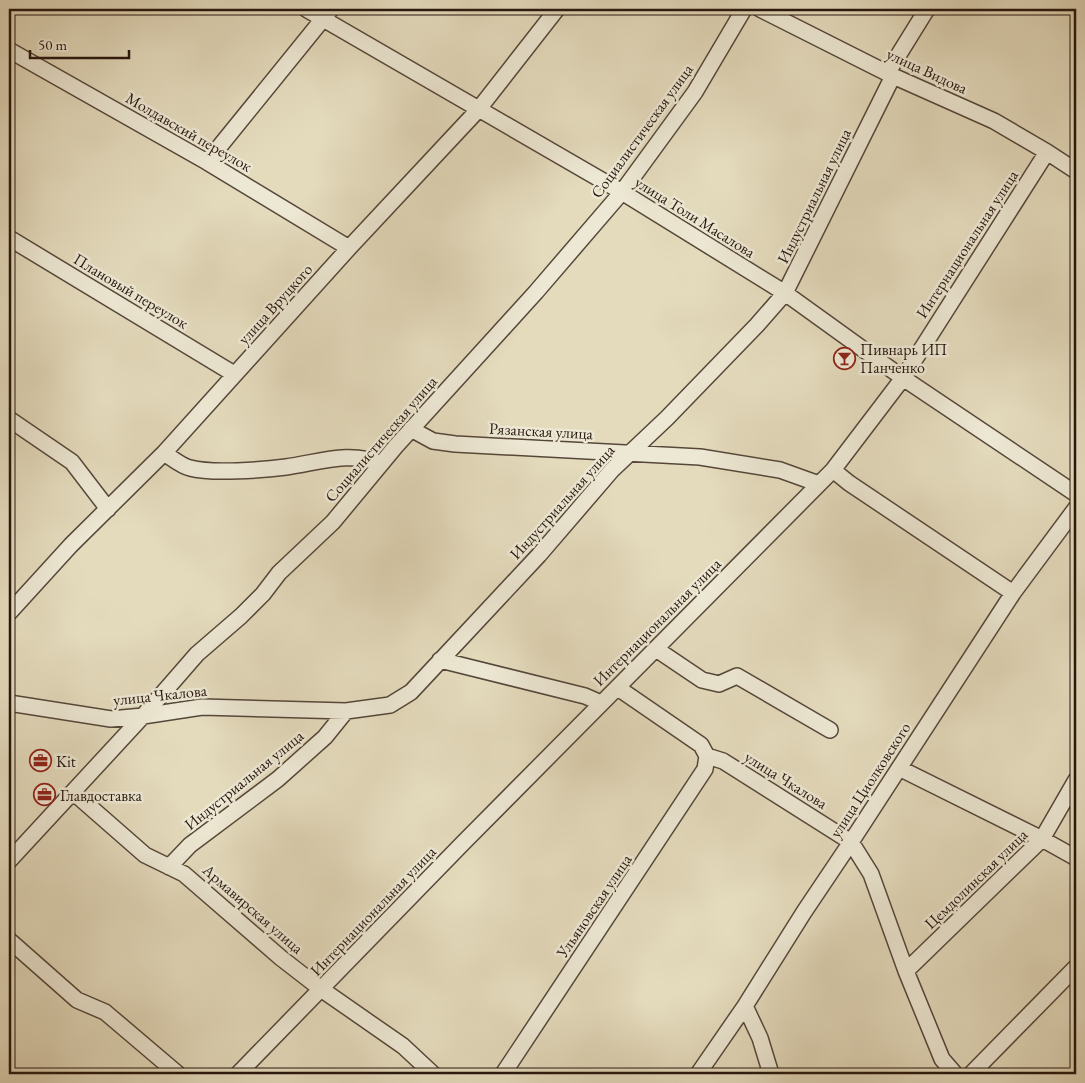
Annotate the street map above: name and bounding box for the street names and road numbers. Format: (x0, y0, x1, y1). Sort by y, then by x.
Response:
street label: улица Видова (883, 43, 971, 99)
street label: Социалистическая улица (586, 59, 698, 202)
street label: Молдавский переулок (122, 87, 256, 177)
street label: Индустриальная улица (772, 125, 856, 267)
street label: Интернациональная улица (911, 165, 1023, 322)
street label: улица Толи Масалова (631, 171, 760, 263)
street label: Плановый переулок (70, 248, 193, 334)
street label: улица Вруцкого (233, 259, 317, 349)
street label: Социалистическая улица (320, 371, 442, 507)
street label: Рязанская улица (488, 418, 594, 444)
street label: Индустриальная улица (505, 440, 620, 564)
street label: Интернациональная улица (589, 553, 726, 690)
street label: улица Чкалова (112, 680, 208, 710)
street label: улица Циолковского (825, 718, 915, 842)
street label: Индустриальная улица (180, 725, 308, 835)
street label: улица Чкалова (741, 746, 832, 814)
street label: Цемдолинская улица (920, 824, 1033, 934)
street label: Интернациональная улица (305, 841, 441, 980)
street label: Ульяновская улица (551, 850, 637, 963)
street label: Армавирская улица (197, 859, 308, 959)

